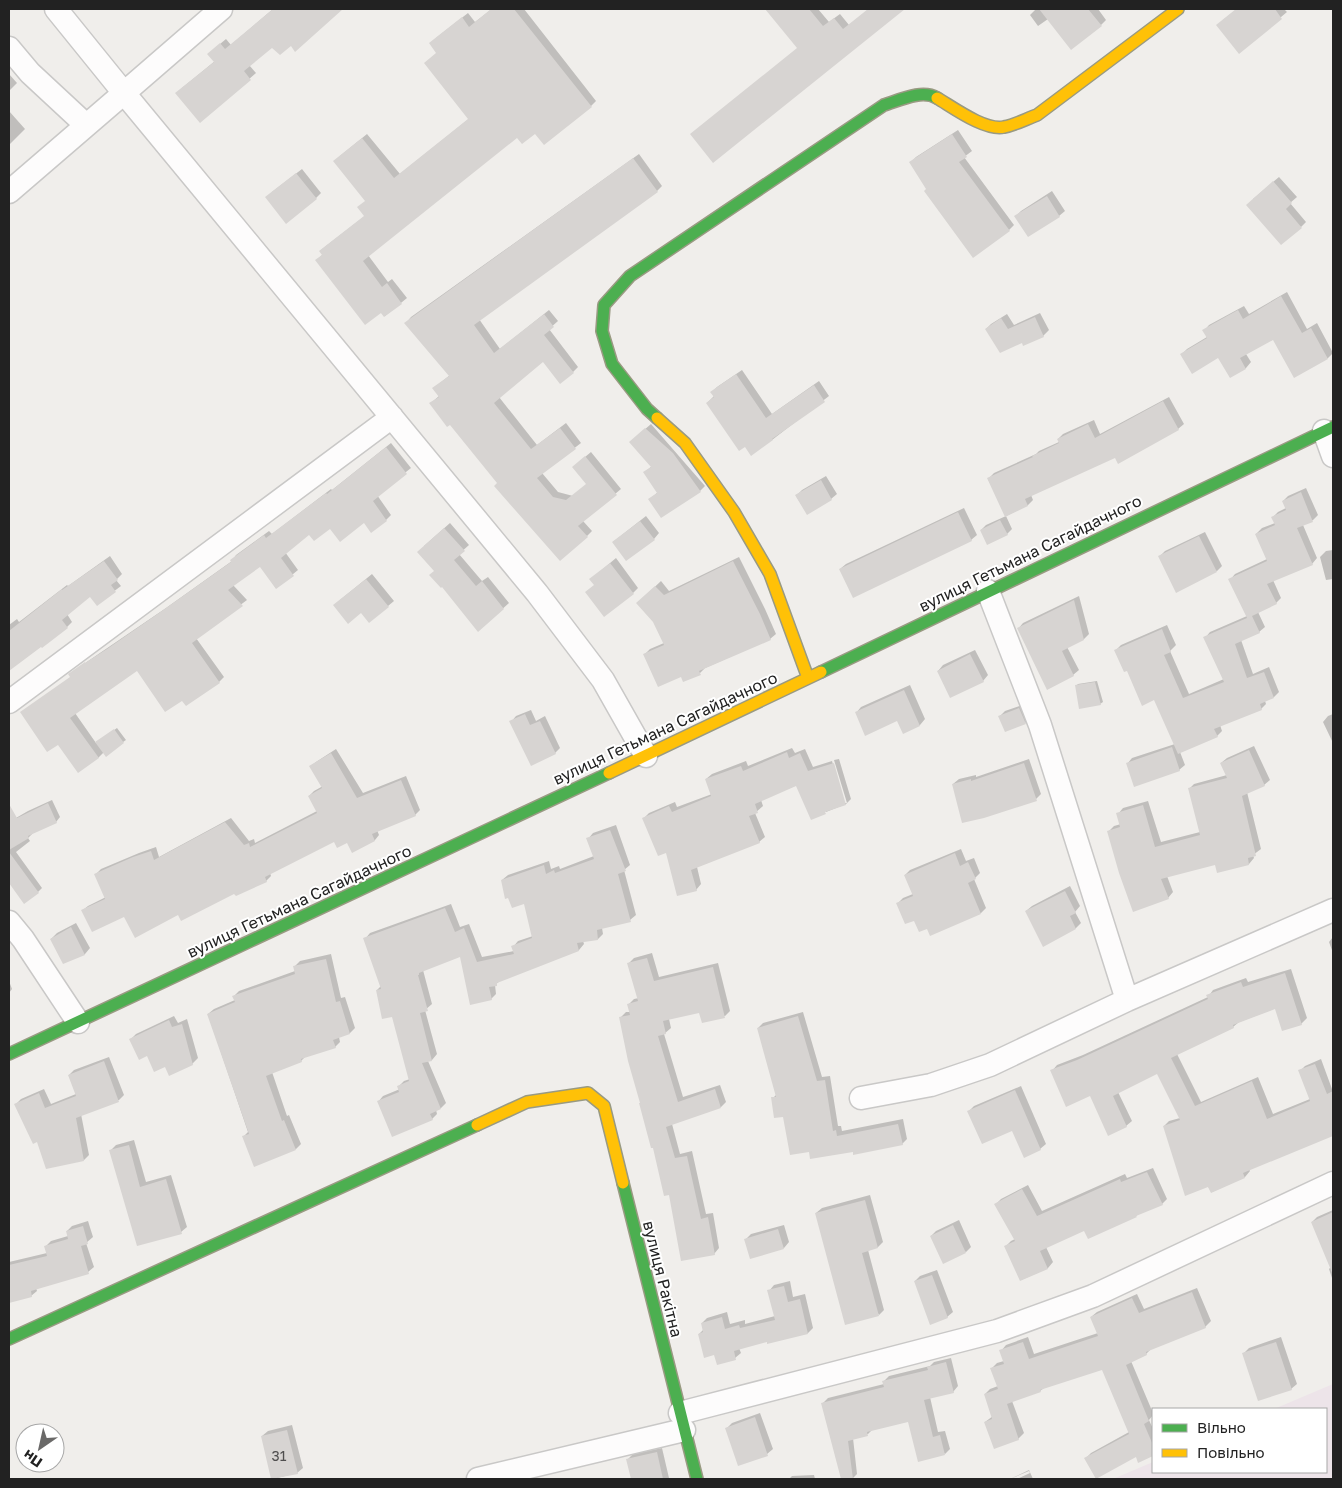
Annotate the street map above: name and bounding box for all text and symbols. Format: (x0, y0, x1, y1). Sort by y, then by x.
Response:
street label: вулиця Гетьмана Сагайдачного (915, 490, 1145, 616)
street label: вулиця Гетьмана Сагайдачного (550, 667, 780, 789)
street label: вулиця Гетьмана Сагайдачного (184, 840, 414, 962)
street label: вулиця Ракітна (639, 1219, 687, 1339)
legend (1152, 1408, 1327, 1473)
text: Вільно (1197, 1418, 1246, 1436)
north arrow (15, 1423, 65, 1473)
text: Повільно (1197, 1443, 1265, 1461)
text: Пн (20, 1447, 45, 1472)
house number: 31 (272, 1447, 287, 1464)

